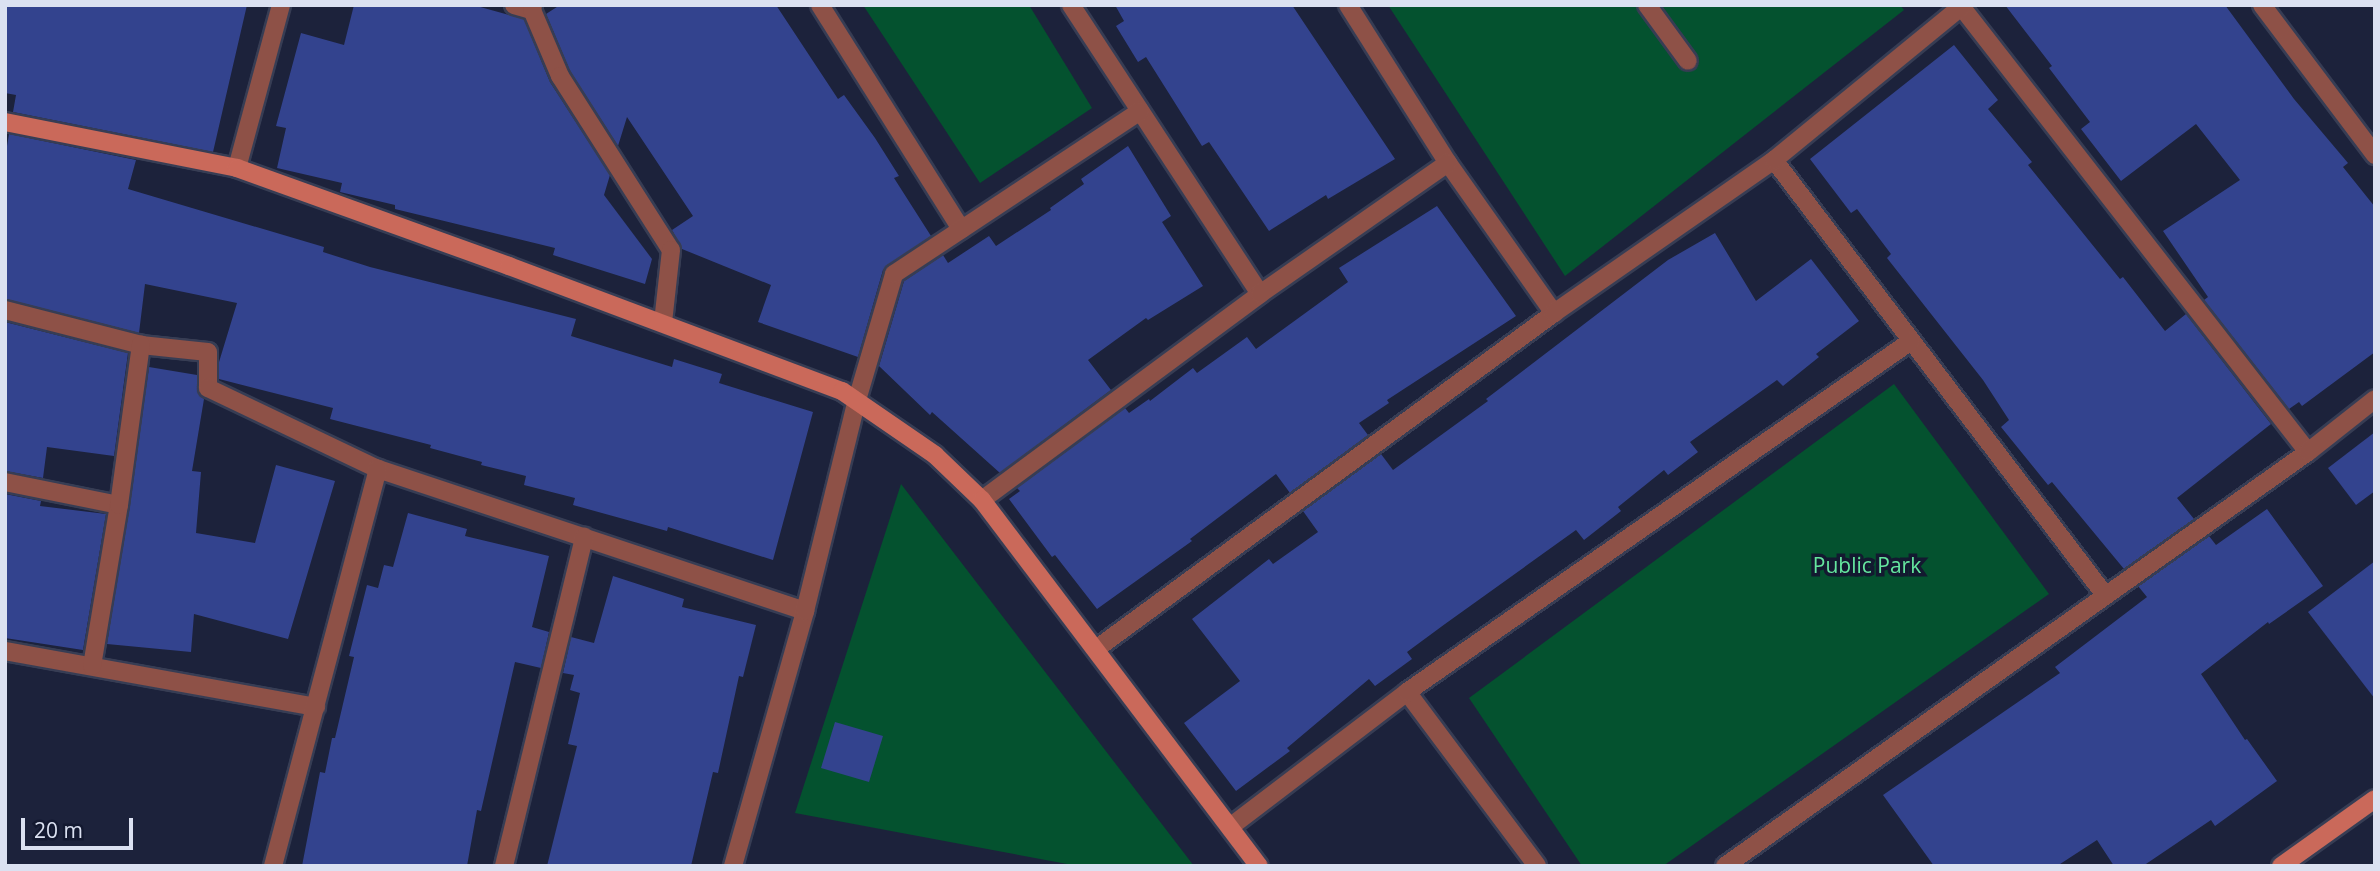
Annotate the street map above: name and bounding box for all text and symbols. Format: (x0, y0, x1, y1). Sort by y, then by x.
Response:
park label: Public Park (1813, 552, 1921, 578)
scale bar (24, 804, 136, 848)
text: 20 m (34, 816, 83, 844)

